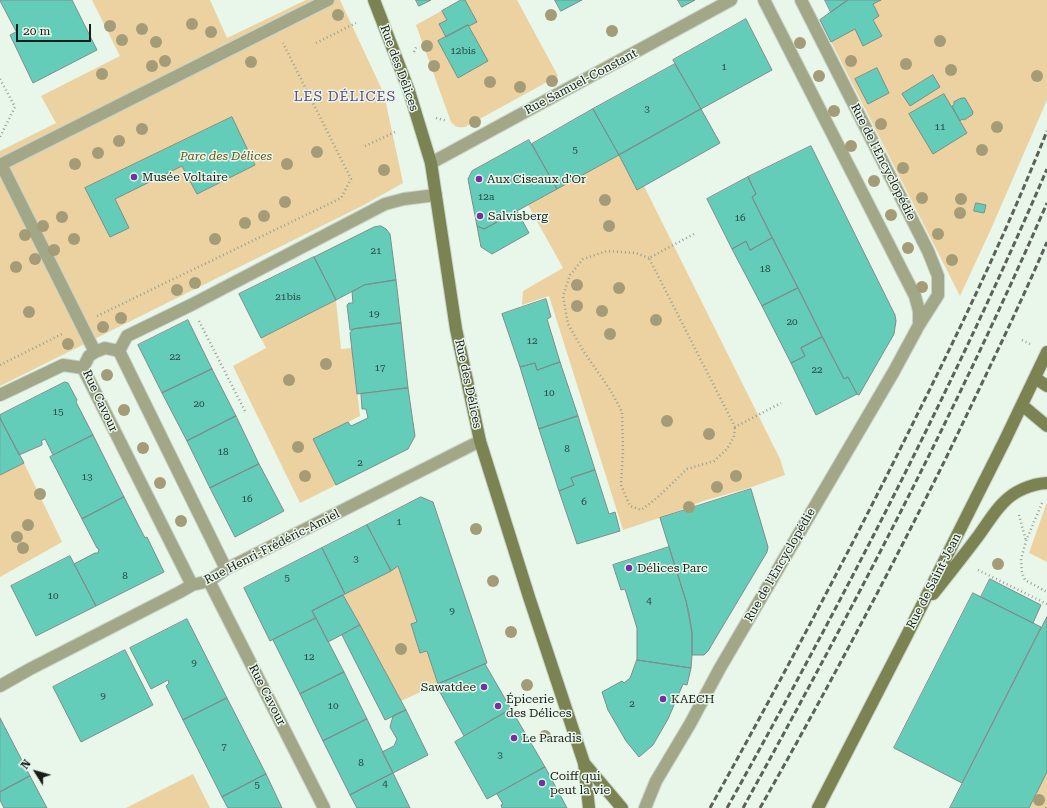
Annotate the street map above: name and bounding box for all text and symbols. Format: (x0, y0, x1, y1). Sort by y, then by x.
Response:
scale bar (18, 16, 93, 42)
street label: Rue des Délices (377, 23, 421, 113)
text: 20 m (23, 24, 50, 38)
house number: 12bis (450, 45, 476, 57)
street label: Rue Samuel-Constant (522, 46, 640, 118)
house number: 1 (721, 61, 727, 73)
district label: LES DÉLICES (294, 89, 396, 105)
street label: Rue de l'Encyclopédie (847, 101, 919, 223)
house number: 3 (644, 103, 650, 115)
house number: 11 (934, 121, 946, 133)
house number: 5 (572, 144, 578, 156)
park label: Parc des Délices (180, 149, 272, 163)
place label: Musée Voltaire (142, 170, 228, 184)
marker: Musée Voltaire (129, 172, 139, 182)
place label: Aux Ciseaux d'Or (487, 172, 586, 186)
marker: Aux Ciseaux d'Or (474, 174, 484, 184)
house number: 12a (478, 191, 494, 203)
place label: Salvisberg (488, 209, 548, 223)
marker: Salvisberg (475, 211, 485, 221)
house number: 16 (734, 212, 746, 224)
house number: 21 (370, 245, 382, 257)
house number: 18 (759, 263, 771, 275)
house number: 21bis (275, 291, 301, 303)
house number: 19 (368, 308, 380, 320)
house number: 20 (786, 316, 798, 328)
house number: 12 (526, 335, 538, 347)
street label: Rue des Délices (452, 338, 484, 430)
house number: 22 (169, 351, 181, 363)
house number: 17 (374, 362, 386, 374)
house number: 22 (811, 364, 823, 376)
street label: Rue Cavour (79, 368, 121, 434)
house number: 10 (543, 387, 555, 399)
house number: 20 (193, 398, 205, 410)
house number: 15 (52, 406, 64, 418)
house number: 8 (564, 443, 570, 455)
house number: 18 (217, 446, 229, 458)
house number: 2 (357, 457, 363, 469)
house number: 13 (81, 471, 93, 483)
house number: 16 (241, 493, 253, 505)
house number: 6 (581, 496, 587, 508)
street label: Rue de l'Encyclopédie (742, 506, 818, 624)
street label: Rue Henri-Frédéric-Amiel (202, 507, 342, 587)
house number: 1 (396, 516, 402, 528)
street label: Rue de Saint-Jean (904, 531, 964, 631)
house number: 3 (353, 553, 359, 565)
place label: Délices Parc (637, 561, 708, 575)
marker: Délices Parc (624, 563, 634, 573)
house number: 8 (122, 570, 128, 582)
house number: 5 (284, 572, 290, 584)
house number: 10 (47, 590, 59, 602)
house number: 4 (646, 595, 652, 607)
house number: 9 (449, 605, 455, 617)
house number: 12 (303, 651, 315, 663)
house number: 9 (191, 657, 197, 669)
street label: Rue Cavour (245, 662, 289, 728)
place label: Sawatdee (421, 680, 476, 694)
marker: Sawatdee (479, 682, 489, 692)
house number: 9 (100, 690, 106, 702)
place label: Épicerie des Délices (506, 692, 571, 720)
place label: KAECH (671, 692, 715, 706)
marker: KAECH (658, 694, 668, 704)
house number: 2 (629, 698, 635, 710)
house number: 10 (327, 700, 339, 712)
marker: Épicerie des Délices (493, 701, 503, 711)
place label: Le Paradis (522, 731, 581, 745)
marker: Le Paradis (509, 733, 519, 743)
house number: 7 (221, 741, 227, 753)
house number: 3 (497, 749, 503, 761)
north arrow (16, 752, 56, 792)
text: N (18, 757, 34, 772)
house number: 8 (358, 757, 364, 769)
place label: Coiff qui peut la vie (550, 769, 610, 797)
house number: 4 (382, 778, 388, 790)
marker: Coiff qui peut la vie (537, 778, 547, 788)
house number: 5 (254, 779, 260, 791)

